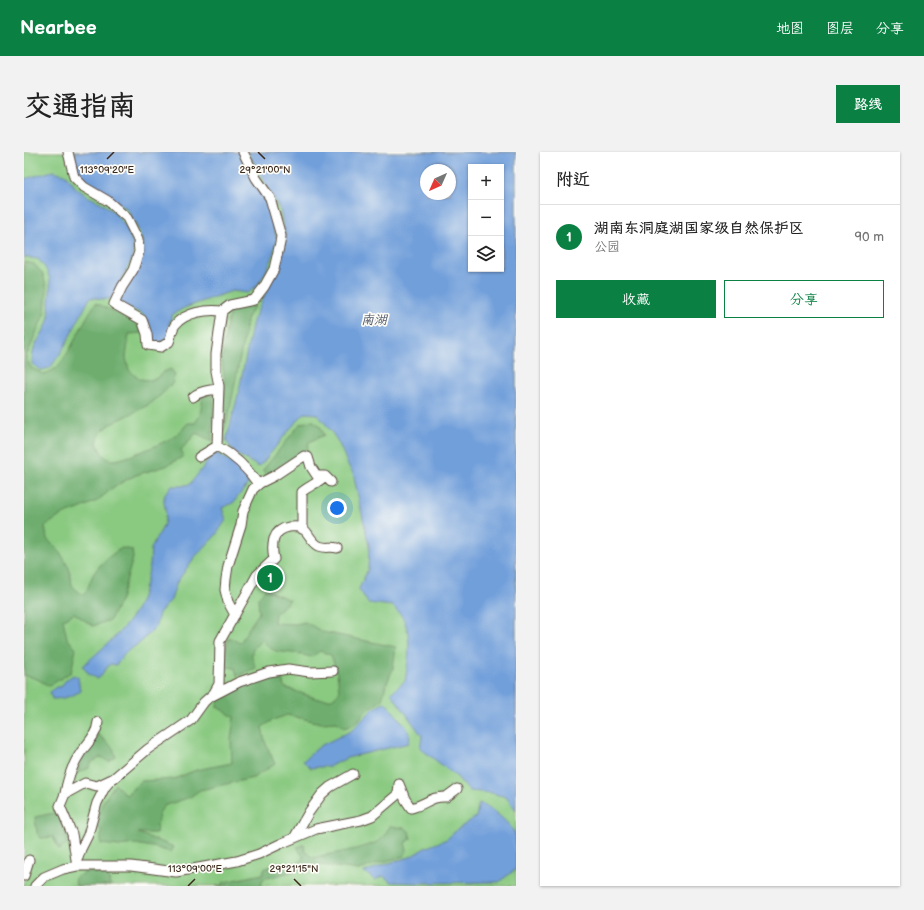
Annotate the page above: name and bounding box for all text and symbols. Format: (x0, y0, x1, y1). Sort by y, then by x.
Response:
text: Nearbee (20, 17, 97, 40)
text: 地图 (776, 20, 804, 37)
text: 图层 (826, 20, 854, 37)
text: 分享 (876, 20, 904, 37)
button: 路线 (836, 85, 900, 123)
text: 交通指南 (24, 90, 136, 123)
text: 113°09'20"E (80, 164, 135, 176)
text: 29°21'00"N (239, 164, 291, 176)
north arrow (420, 164, 456, 200)
map controls (468, 164, 504, 272)
button: + (468, 164, 504, 200)
text: 附近 (556, 170, 590, 190)
button: − (468, 200, 504, 236)
text: 湖南东洞庭湖国家级自然保护区 (594, 219, 804, 238)
text: 1 (566, 229, 572, 245)
text: 90 m (855, 229, 884, 245)
button: layers (468, 236, 504, 272)
text: 公园 (594, 239, 620, 255)
button: 收藏 (556, 280, 716, 318)
button: 分享 (724, 280, 884, 318)
water label: 南湖 (361, 312, 389, 328)
your location (327, 498, 347, 518)
pin: 1 (257, 563, 283, 593)
text: 113°09'00"E (168, 863, 223, 875)
text: 29°21'15"N (270, 863, 319, 875)

